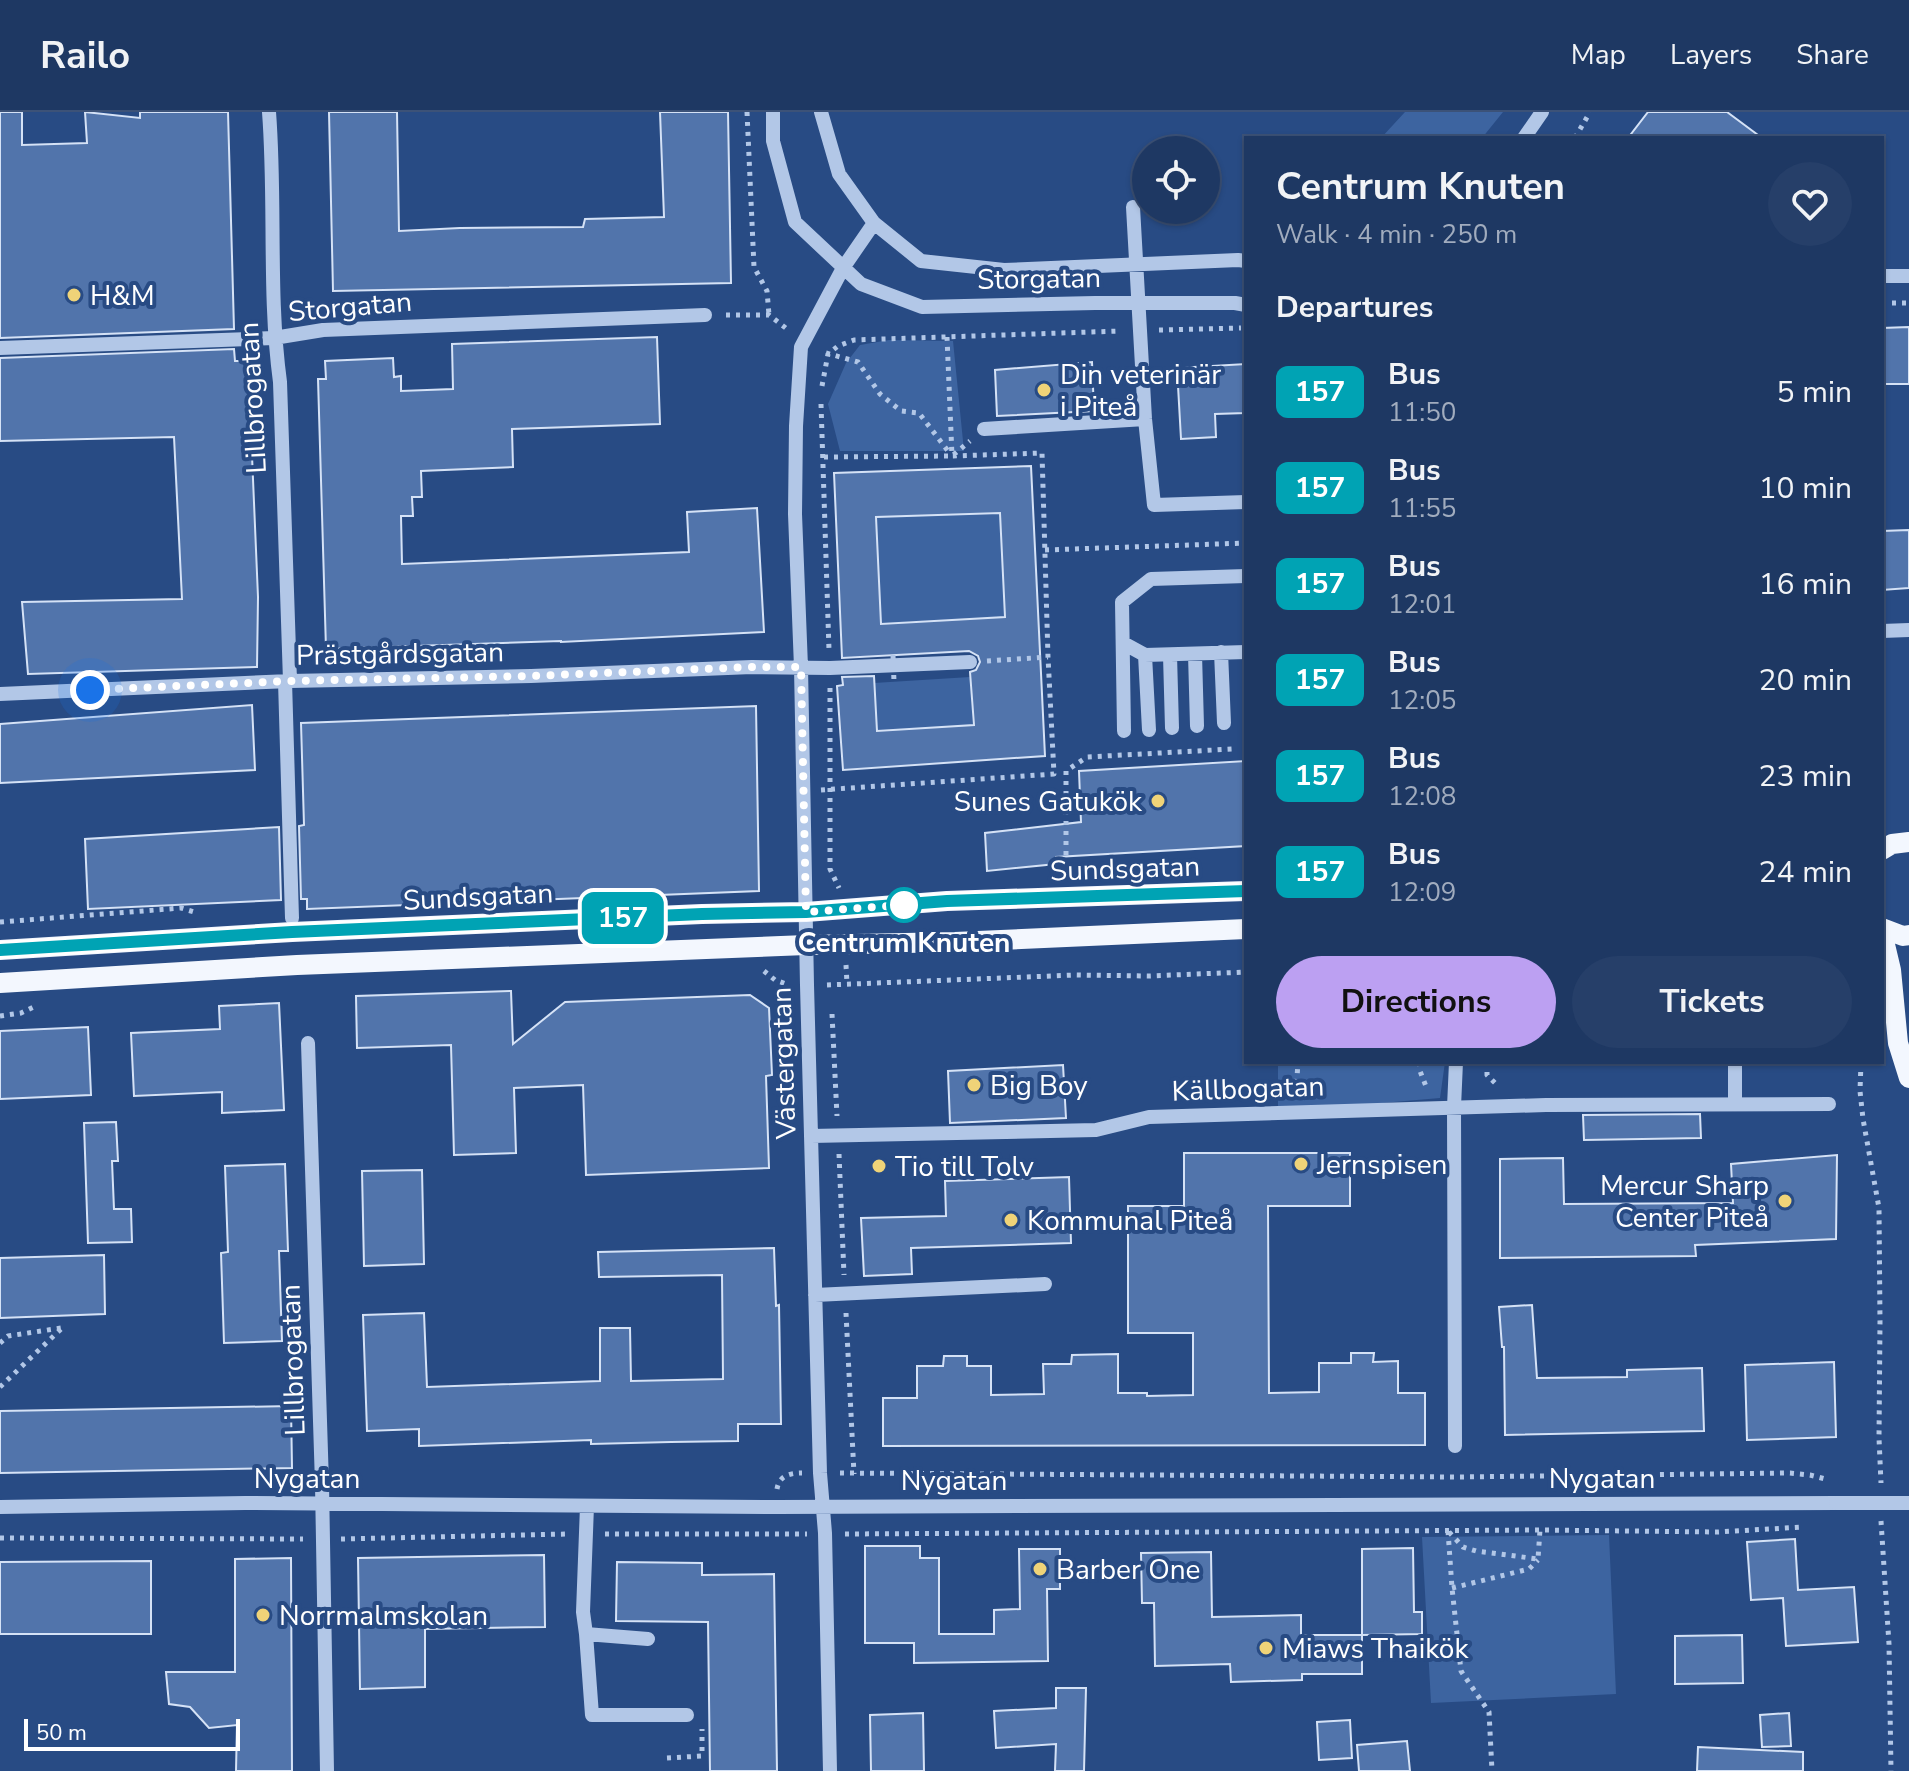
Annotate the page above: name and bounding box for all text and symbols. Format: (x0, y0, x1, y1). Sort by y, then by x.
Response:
text: Railo (40, 30, 130, 81)
text: Map (1571, 36, 1626, 74)
text: Layers (1670, 36, 1752, 74)
text: Share (1796, 36, 1869, 74)
map controls (1132, 136, 1220, 224)
button: locate (1132, 136, 1220, 224)
text: Centrum Knuten (1276, 161, 1565, 212)
button: heart (1768, 162, 1852, 246)
text: Walk · 4 min · 250 m (1276, 217, 1517, 252)
street label: Storgatan (977, 259, 1101, 299)
place label: H&M (90, 277, 155, 315)
street label: Storgatan (287, 283, 414, 331)
marker: H&M (65, 286, 83, 304)
text: Departures (1276, 287, 1433, 328)
street label: Lillbrogatan (230, 321, 276, 475)
text: Bus (1388, 354, 1441, 395)
place label: Din veterinär i Piteå (1060, 356, 1221, 426)
text: 5 min (1777, 372, 1852, 413)
text: 157 (1295, 373, 1345, 411)
marker: Din veterinär i Piteå (1035, 381, 1053, 399)
text: 11:50 (1388, 395, 1456, 430)
text: Bus (1388, 450, 1441, 491)
text: 10 min (1759, 468, 1852, 509)
text: 157 (1295, 469, 1345, 507)
text: 11:55 (1388, 491, 1456, 526)
text: Bus (1388, 546, 1441, 587)
text: 16 min (1759, 564, 1852, 605)
text: 157 (1295, 565, 1345, 603)
text: 12:01 (1388, 587, 1456, 622)
street label: Prästgårdsgatan (296, 633, 504, 675)
text: Bus (1388, 642, 1441, 683)
text: 20 min (1759, 660, 1852, 701)
text: 157 (1295, 661, 1345, 699)
your location (70, 670, 110, 710)
text: 12:05 (1388, 683, 1456, 718)
text: Bus (1388, 738, 1441, 779)
text: 23 min (1759, 756, 1852, 797)
text: 157 (1295, 757, 1345, 795)
text: 12:08 (1388, 779, 1456, 814)
place label: Sunes Gatukök (954, 783, 1143, 821)
marker: Sunes Gatukök (1149, 792, 1167, 810)
text: Bus (1388, 834, 1441, 875)
street label: Sundsgatan (1049, 847, 1201, 891)
text: 24 min (1759, 852, 1852, 893)
text: 157 (1295, 853, 1345, 891)
street label: Sundsgatan (402, 874, 554, 920)
text: 12:09 (1388, 875, 1456, 910)
marker: Centrum Knuten (887, 888, 921, 922)
line badge: 157 (577, 892, 669, 944)
text: 157 (598, 899, 648, 937)
place label: Centrum Knuten (798, 924, 1011, 962)
button: Directions (1276, 956, 1556, 1048)
button: Tickets (1572, 956, 1852, 1048)
street label: Västergatan (762, 986, 806, 1141)
place label: Big Boy (990, 1067, 1088, 1105)
street label: Källbogatan (1171, 1067, 1325, 1111)
marker: Big Boy (965, 1076, 983, 1094)
place label: Jernspisen (1316, 1146, 1447, 1184)
place label: Tio till Tolv (895, 1148, 1034, 1186)
marker: Jernspisen (1292, 1155, 1310, 1173)
marker: Tio till Tolv (870, 1157, 888, 1175)
place label: Mercur Sharp Center Piteå (1600, 1167, 1769, 1237)
marker: Mercur Sharp Center Piteå (1776, 1192, 1794, 1210)
place label: Kommunal Piteå (1027, 1202, 1233, 1240)
marker: Kommunal Piteå (1002, 1211, 1020, 1229)
street label: Lillbrogatan (271, 1283, 315, 1436)
street label: Nygatan (254, 1460, 360, 1498)
street label: Nygatan (1549, 1460, 1655, 1498)
street label: Nygatan (901, 1462, 1007, 1500)
place label: Barber One (1056, 1551, 1201, 1589)
marker: Barber One (1031, 1560, 1049, 1578)
place label: Norrmalmskolan (279, 1597, 488, 1635)
marker: Norrmalmskolan (254, 1606, 272, 1624)
place label: Miaws Thaikök (1282, 1630, 1469, 1668)
marker: Miaws Thaikök (1257, 1639, 1275, 1657)
scale bar (24, 1715, 240, 1751)
text: 50 m (36, 1718, 87, 1748)

